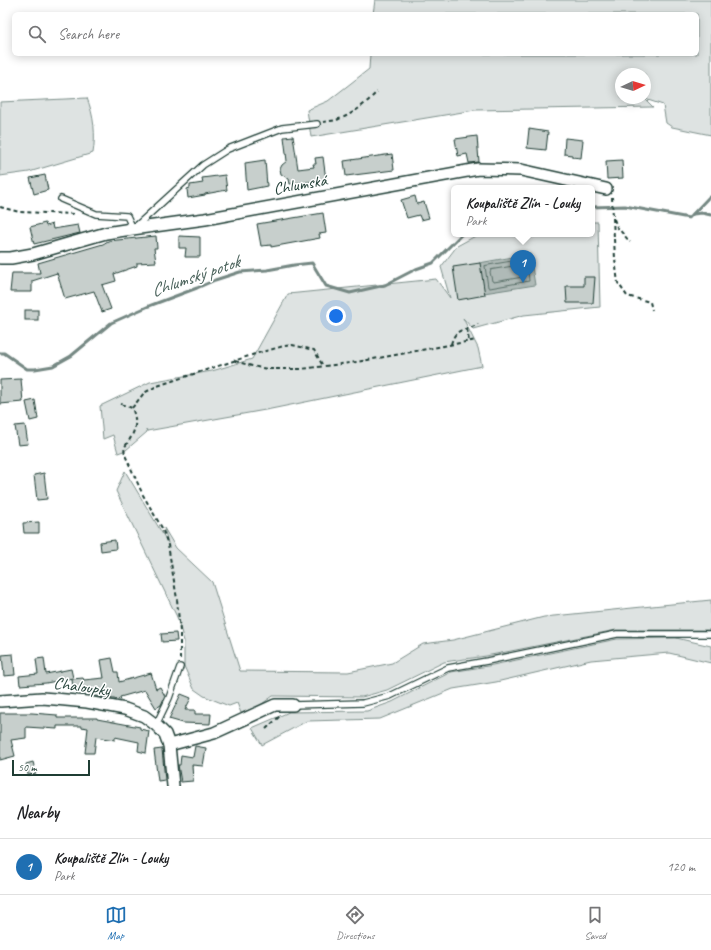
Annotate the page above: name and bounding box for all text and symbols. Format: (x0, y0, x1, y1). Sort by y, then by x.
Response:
search box (12, 12, 699, 56)
icon: search (26, 23, 48, 45)
text: Search here (58, 25, 119, 44)
north arrow (615, 68, 651, 104)
street label: Chlumská (272, 169, 330, 200)
popup (451, 185, 595, 237)
text: Koupaliště Zlín - Louky (466, 194, 580, 213)
text: Park (466, 213, 486, 229)
water label: Chlumský potok (148, 250, 245, 301)
pin: 1 (510, 250, 536, 283)
your location (326, 306, 346, 326)
street label: Chaloupky (52, 672, 113, 701)
scale bar (12, 758, 90, 777)
text: 50 m (18, 760, 37, 774)
text: Nearby (16, 802, 59, 823)
text: Koupaliště Zlín - Louky (54, 849, 168, 868)
text: 1 (26, 859, 32, 875)
text: 120 m (667, 859, 695, 875)
text: Park (54, 868, 75, 884)
tab: Map (105, 904, 127, 942)
tab: Directions (336, 904, 375, 942)
tab: Saved (584, 904, 606, 942)

